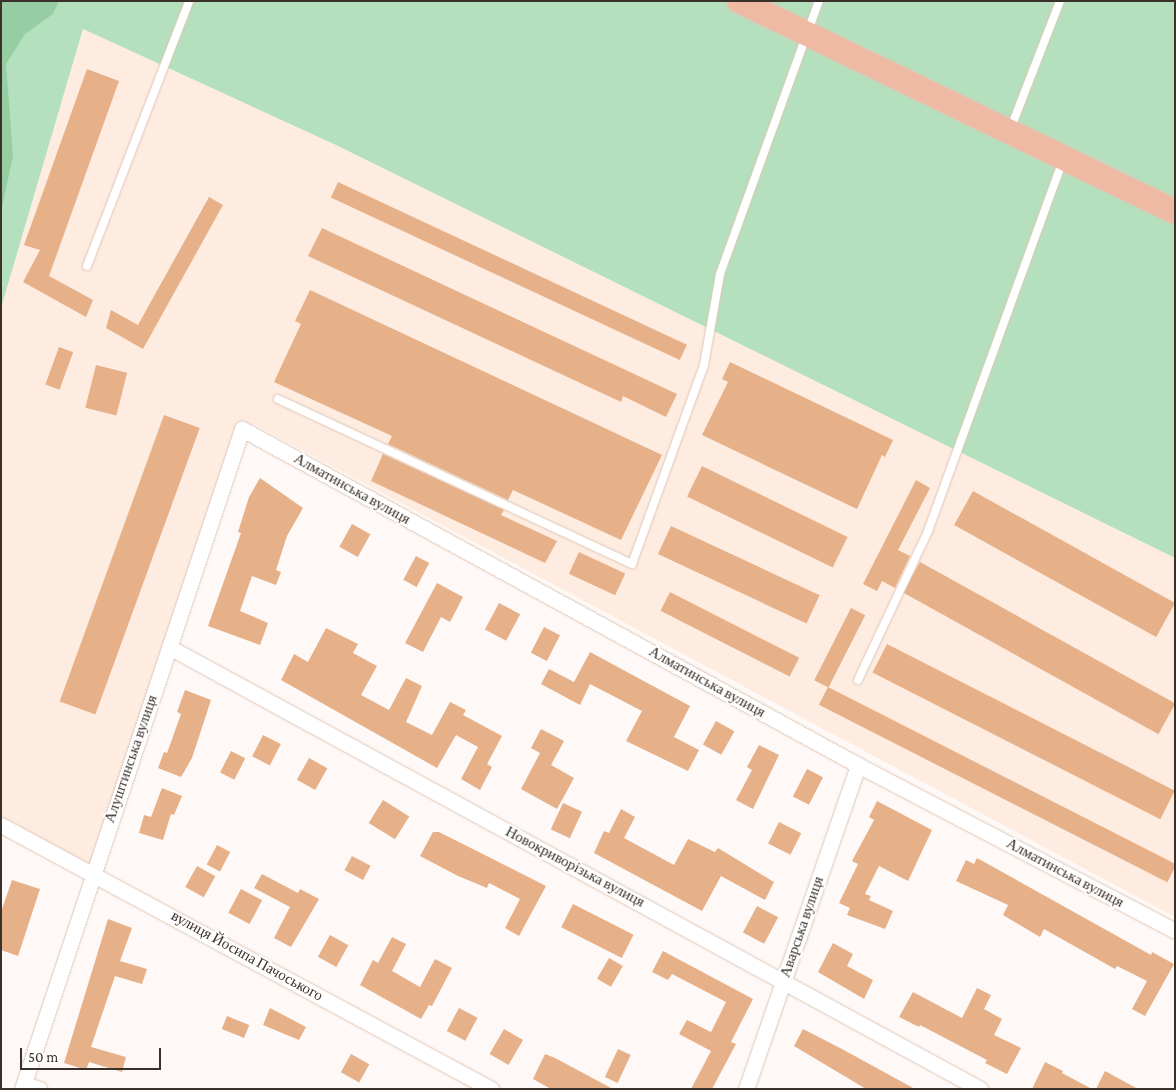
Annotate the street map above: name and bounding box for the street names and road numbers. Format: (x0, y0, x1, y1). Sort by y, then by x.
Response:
street label: Алматинська вулиця (291, 450, 413, 528)
street label: Алматинська вулиця (646, 643, 768, 721)
street label: Алуштинська вулиця (101, 693, 161, 825)
street label: Новокриворізька вулиця (502, 823, 648, 911)
street label: Алматинська вулиця (1003, 834, 1127, 912)
street label: Аварська вулиця (776, 874, 828, 980)
street label: вулиця Йосипа Пачоського (168, 907, 326, 1005)

